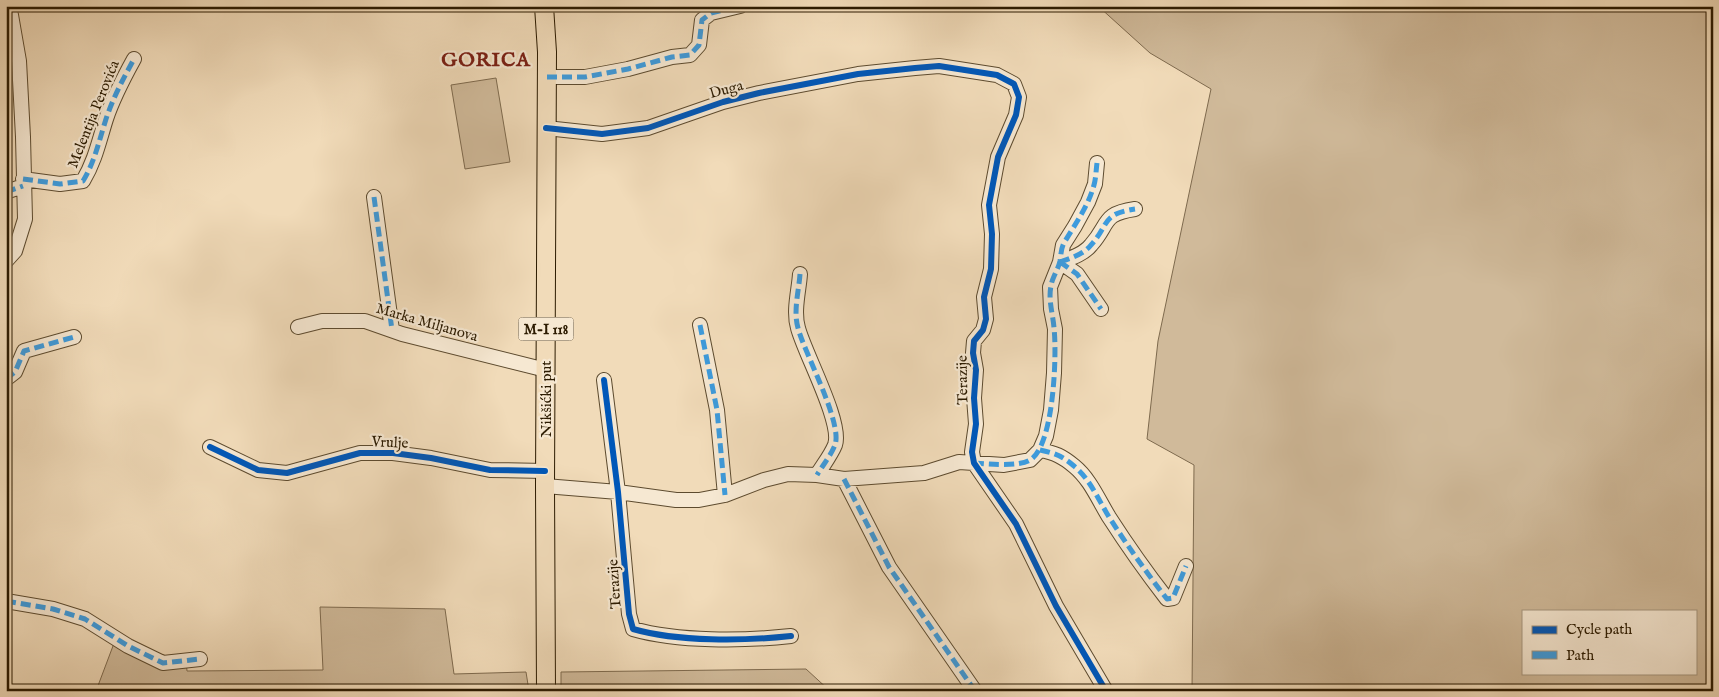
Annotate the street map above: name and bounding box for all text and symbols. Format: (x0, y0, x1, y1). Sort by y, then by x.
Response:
district label: GORICA (441, 48, 531, 73)
street label: Melentija Perovića (63, 57, 124, 171)
street label: Duga (707, 76, 746, 103)
street label: Marka Miljanova (374, 299, 480, 346)
road number: M-I 118 (518, 318, 574, 340)
street label: Terazije (953, 355, 972, 405)
street label: Nikšićki put (537, 361, 556, 437)
street label: Vrulje (370, 432, 409, 453)
street label: Terazije (603, 558, 626, 609)
legend (1522, 610, 1696, 674)
text: Cycle path (1566, 620, 1632, 639)
text: Path (1566, 646, 1594, 665)

